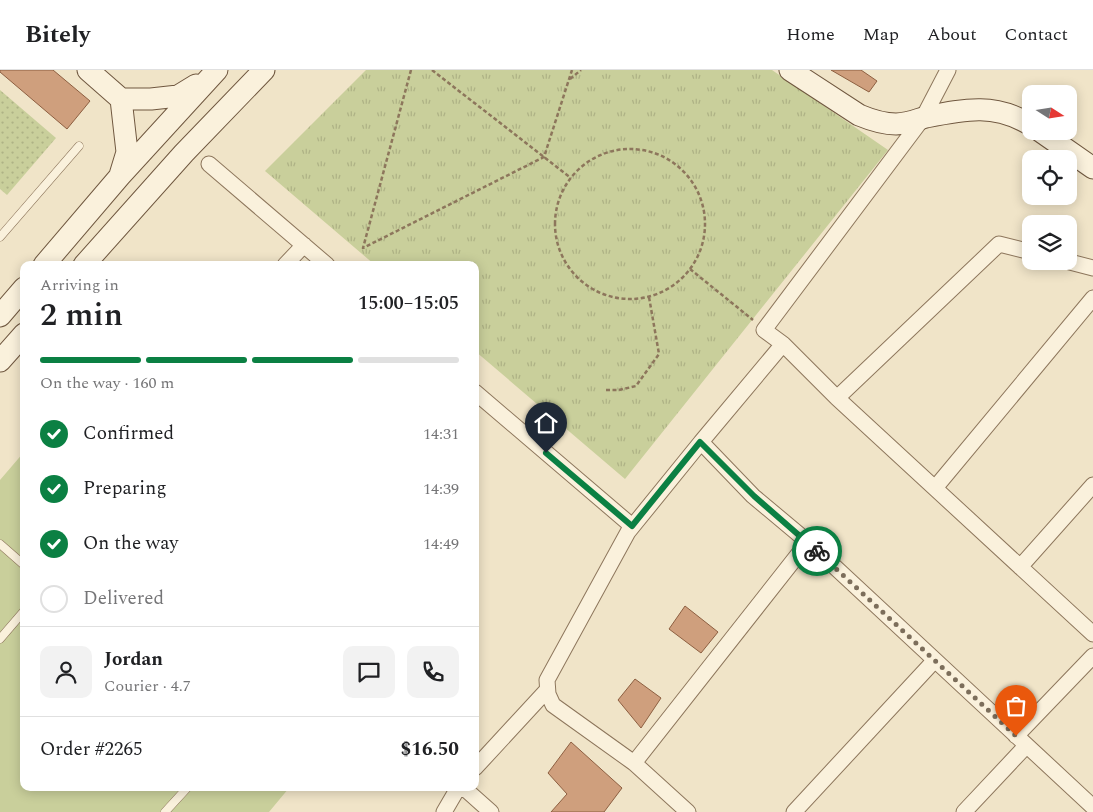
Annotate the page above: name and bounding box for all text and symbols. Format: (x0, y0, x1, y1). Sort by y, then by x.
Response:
text: Bitely (25, 17, 90, 53)
text: Home (786, 21, 835, 48)
text: Map (863, 21, 899, 48)
text: About (927, 21, 977, 48)
text: Contact (1005, 21, 1068, 48)
north arrow (1022, 85, 1078, 140)
map controls (1022, 85, 1077, 270)
button: locate (1022, 150, 1077, 205)
button: layers (1022, 215, 1077, 270)
text: Arriving in (40, 273, 119, 297)
text: 15:00–15:05 (358, 289, 459, 318)
text: 2 min (40, 291, 123, 340)
text: On the way · 160 m (40, 371, 174, 395)
pin (525, 402, 567, 453)
icon: home (532, 409, 560, 437)
text: Confirmed (83, 419, 174, 448)
icon: check (40, 420, 68, 448)
text: 14:31 (423, 422, 459, 446)
text: Preparing (83, 474, 167, 503)
icon: check (40, 475, 68, 503)
text: 14:39 (423, 477, 459, 501)
courier (792, 526, 842, 576)
text: On the way (83, 529, 179, 558)
icon: check (40, 530, 68, 558)
text: 14:49 (423, 532, 459, 556)
icon: bike (803, 537, 831, 565)
text: Delivered (83, 584, 164, 613)
text: Jordan (104, 645, 163, 674)
button: person (40, 646, 92, 698)
button: chat (343, 646, 395, 698)
button: phone (407, 646, 459, 698)
text: Courier · 4.7 (104, 674, 191, 698)
pin (995, 685, 1037, 736)
icon: bag (1002, 692, 1030, 720)
text: Order #2265 (40, 735, 143, 764)
text: $16.50 (401, 735, 459, 764)

